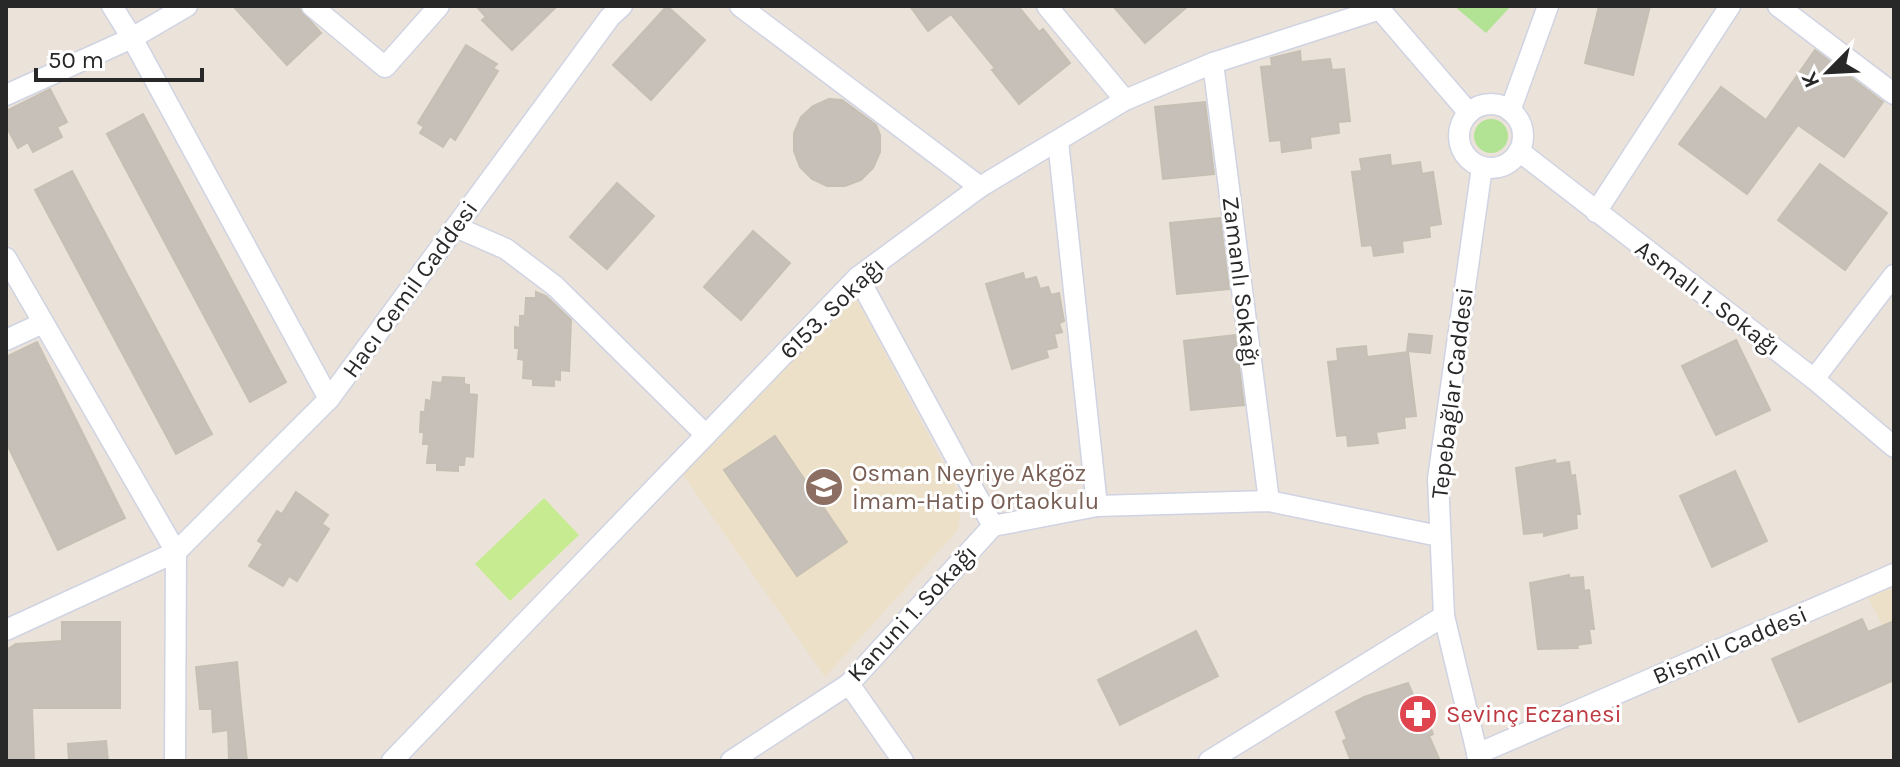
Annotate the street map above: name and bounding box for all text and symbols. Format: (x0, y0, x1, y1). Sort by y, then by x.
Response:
scale bar (36, 32, 202, 82)
north arrow (1788, 32, 1868, 112)
text: 50 m (48, 46, 104, 74)
text: K (1796, 67, 1825, 92)
street label: Hacı Cemil Caddesi (336, 195, 484, 383)
street label: Zamanlı Sokağı (1217, 195, 1265, 369)
street label: Asmalı 1. Sokağı (1630, 234, 1786, 362)
street label: 6153. Sokağı (774, 251, 890, 365)
street label: Tepebağlar Caddesi (1425, 286, 1479, 500)
place label: Osman Neyriye Akgöz İmam-Hatip Ortaokulu (852, 459, 1099, 515)
school or university icon: Osman Neyriye Akgöz İmam-Hatip Ortaokulu (803, 466, 845, 508)
street label: Kanuni 1. Sokağı (841, 539, 983, 687)
street label: Bismil Caddesi (1649, 600, 1811, 690)
pharmacy icon: Sevinç Eczanesi (1397, 693, 1439, 735)
place label: Sevinç Eczanesi (1446, 700, 1622, 728)

